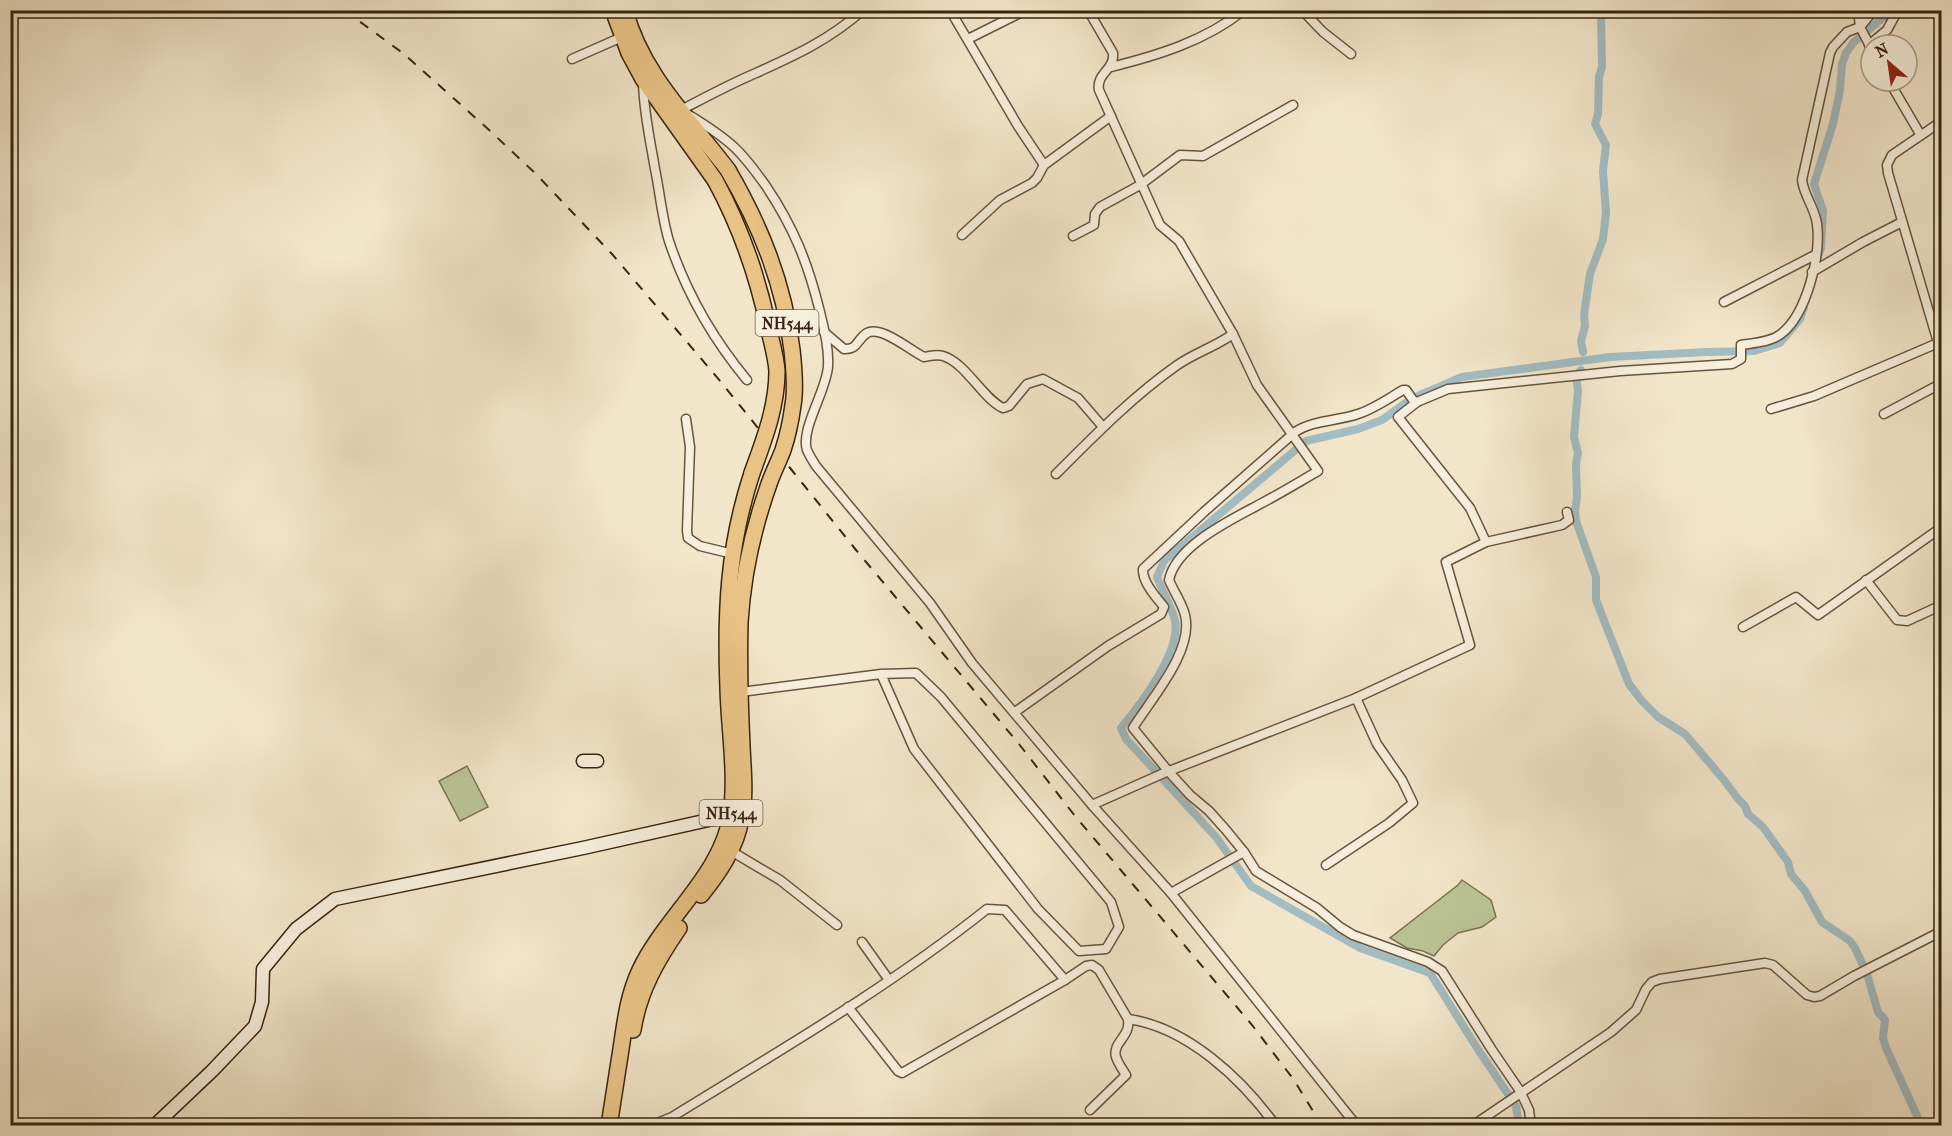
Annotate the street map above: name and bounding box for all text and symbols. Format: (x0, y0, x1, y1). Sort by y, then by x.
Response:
north arrow (1859, 33, 1919, 93)
text: N (1872, 39, 1893, 62)
road number: NH544 (756, 310, 818, 336)
road number: NH544 (700, 800, 762, 826)

